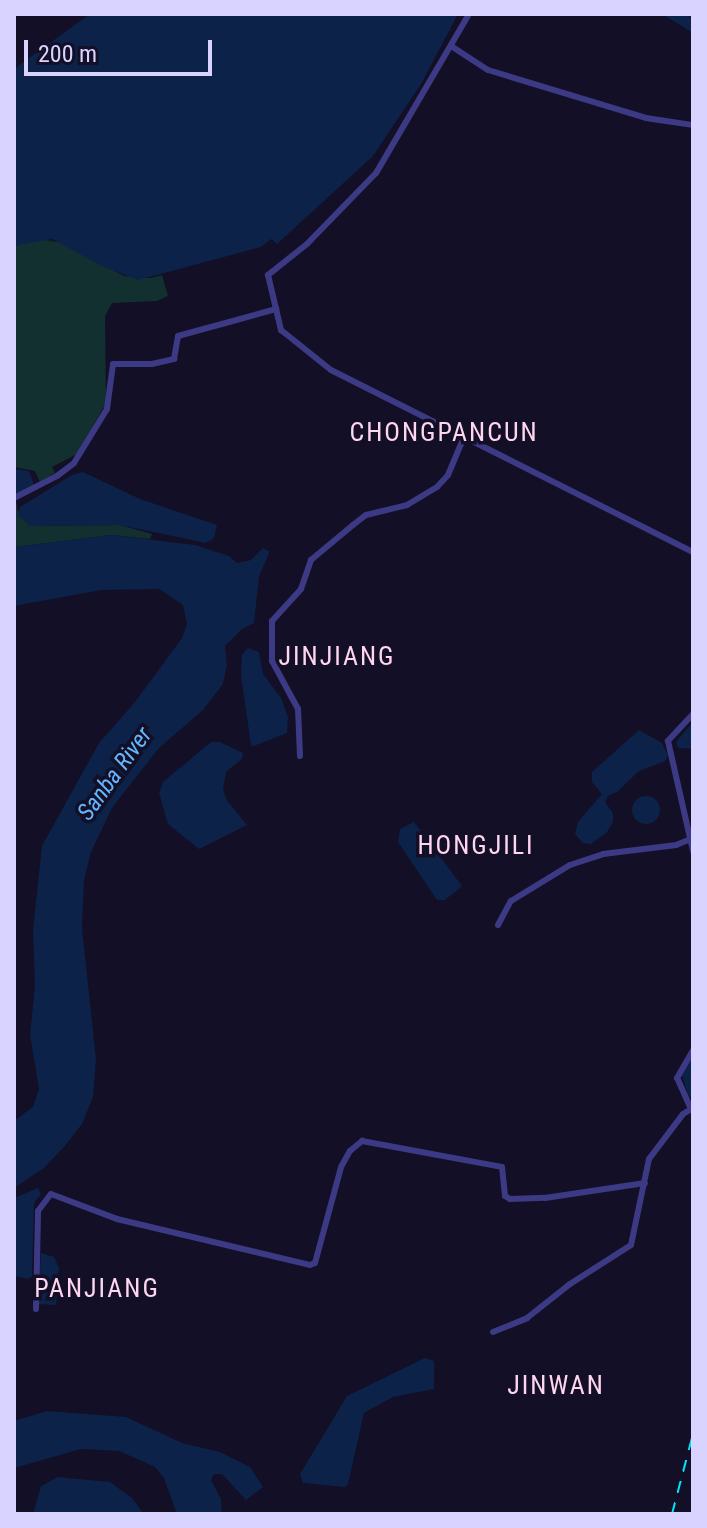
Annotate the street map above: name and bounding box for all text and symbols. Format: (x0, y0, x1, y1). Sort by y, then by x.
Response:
scale bar (28, 24, 216, 74)
text: 200 m (38, 40, 97, 68)
district label: CHONGPANCUN (349, 417, 539, 449)
district label: JINJIANG (279, 641, 395, 673)
water label: Sanba River (72, 722, 158, 826)
district label: HONGJILI (417, 830, 535, 862)
district label: PANJIANG (34, 1273, 160, 1305)
district label: JINWAN (507, 1370, 605, 1402)

